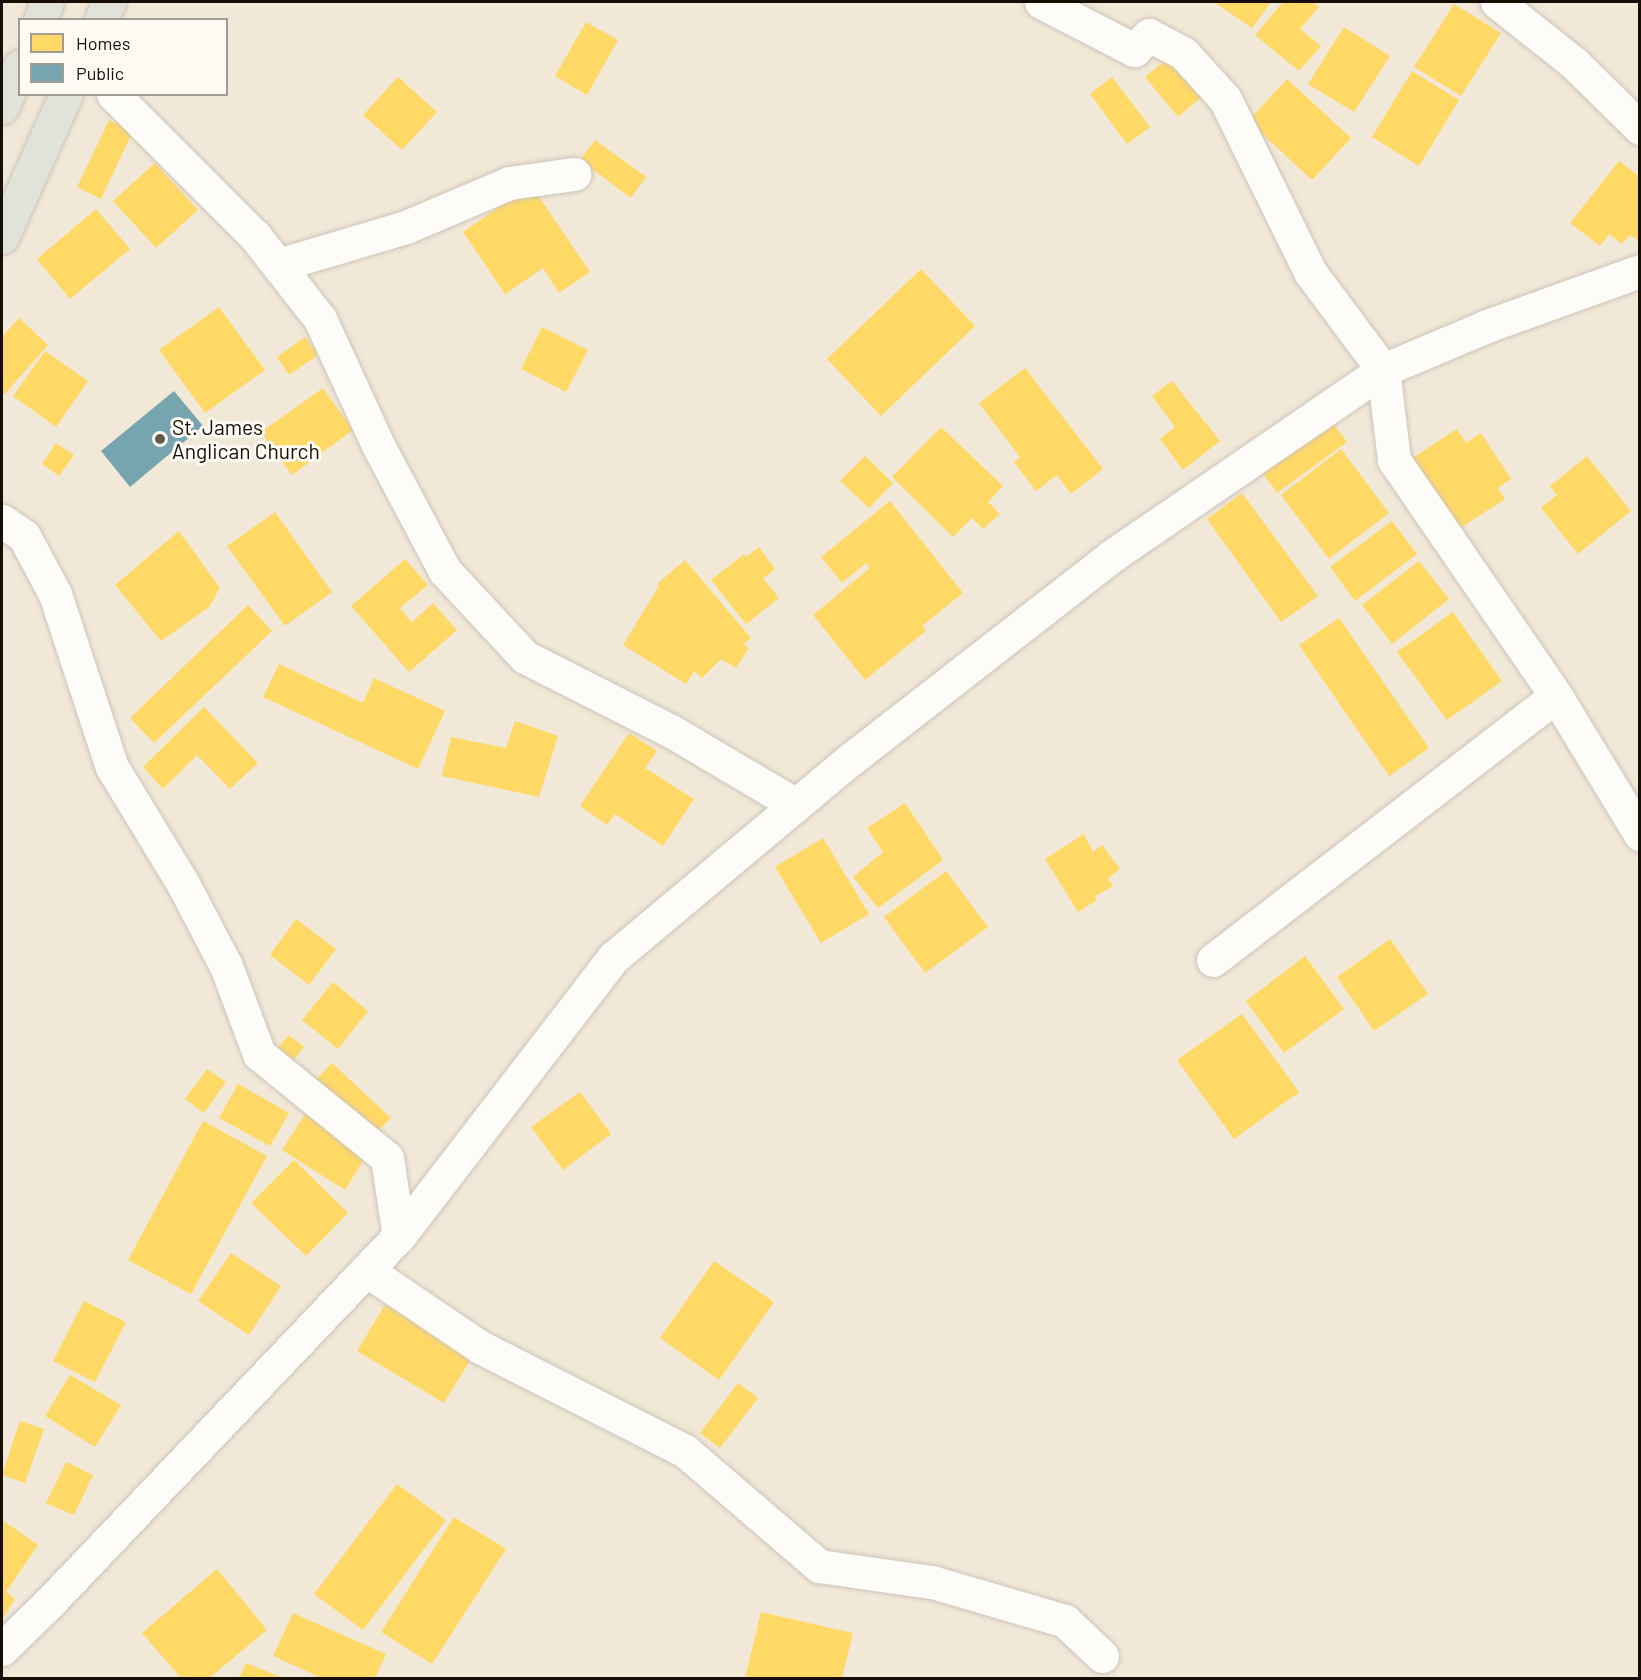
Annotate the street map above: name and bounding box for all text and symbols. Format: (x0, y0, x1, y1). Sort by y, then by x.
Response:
legend (18, 18, 228, 96)
text: Homes (76, 32, 130, 54)
text: Public (76, 62, 124, 84)
place label: St. James Anglican Church (172, 414, 320, 464)
marker: St. James Anglican Church (153, 432, 167, 446)

